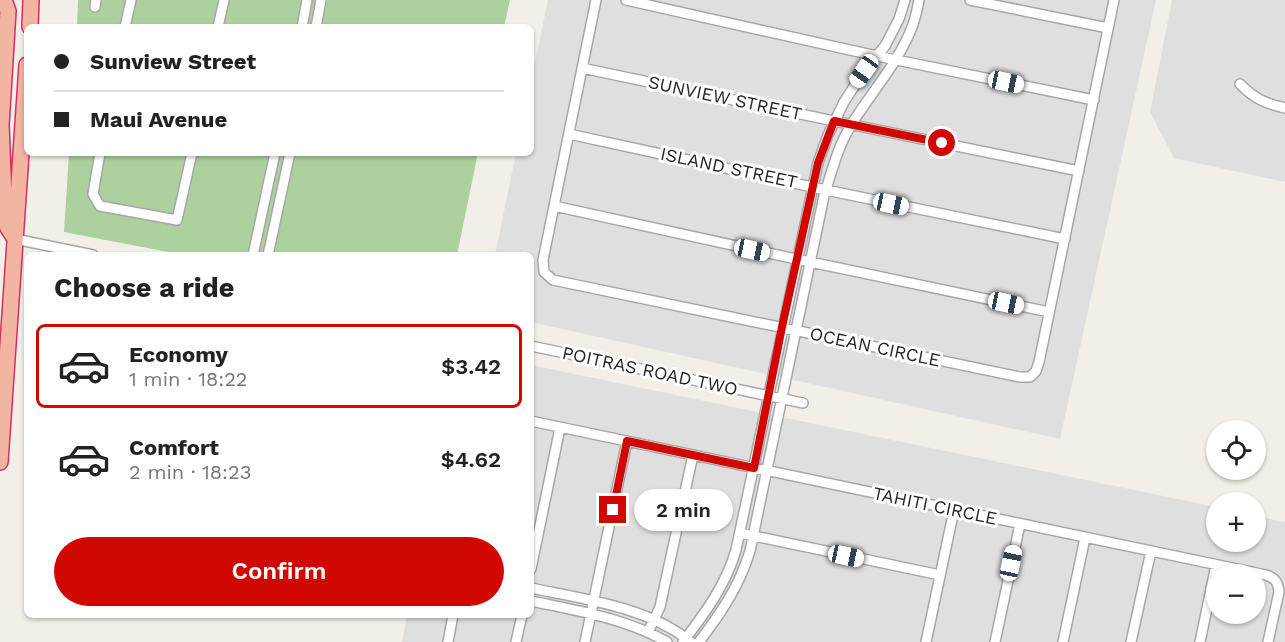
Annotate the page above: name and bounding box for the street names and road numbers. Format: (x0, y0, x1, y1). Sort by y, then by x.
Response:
street label: SUNVIEW STREET (646, 71, 804, 124)
street label: ISLAND STREET (659, 143, 800, 192)
street label: OCEAN CIRCLE (808, 322, 942, 371)
street label: POITRAS ROAD TWO (560, 342, 740, 399)
street label: TAHITI CIRCLE (871, 482, 999, 529)

